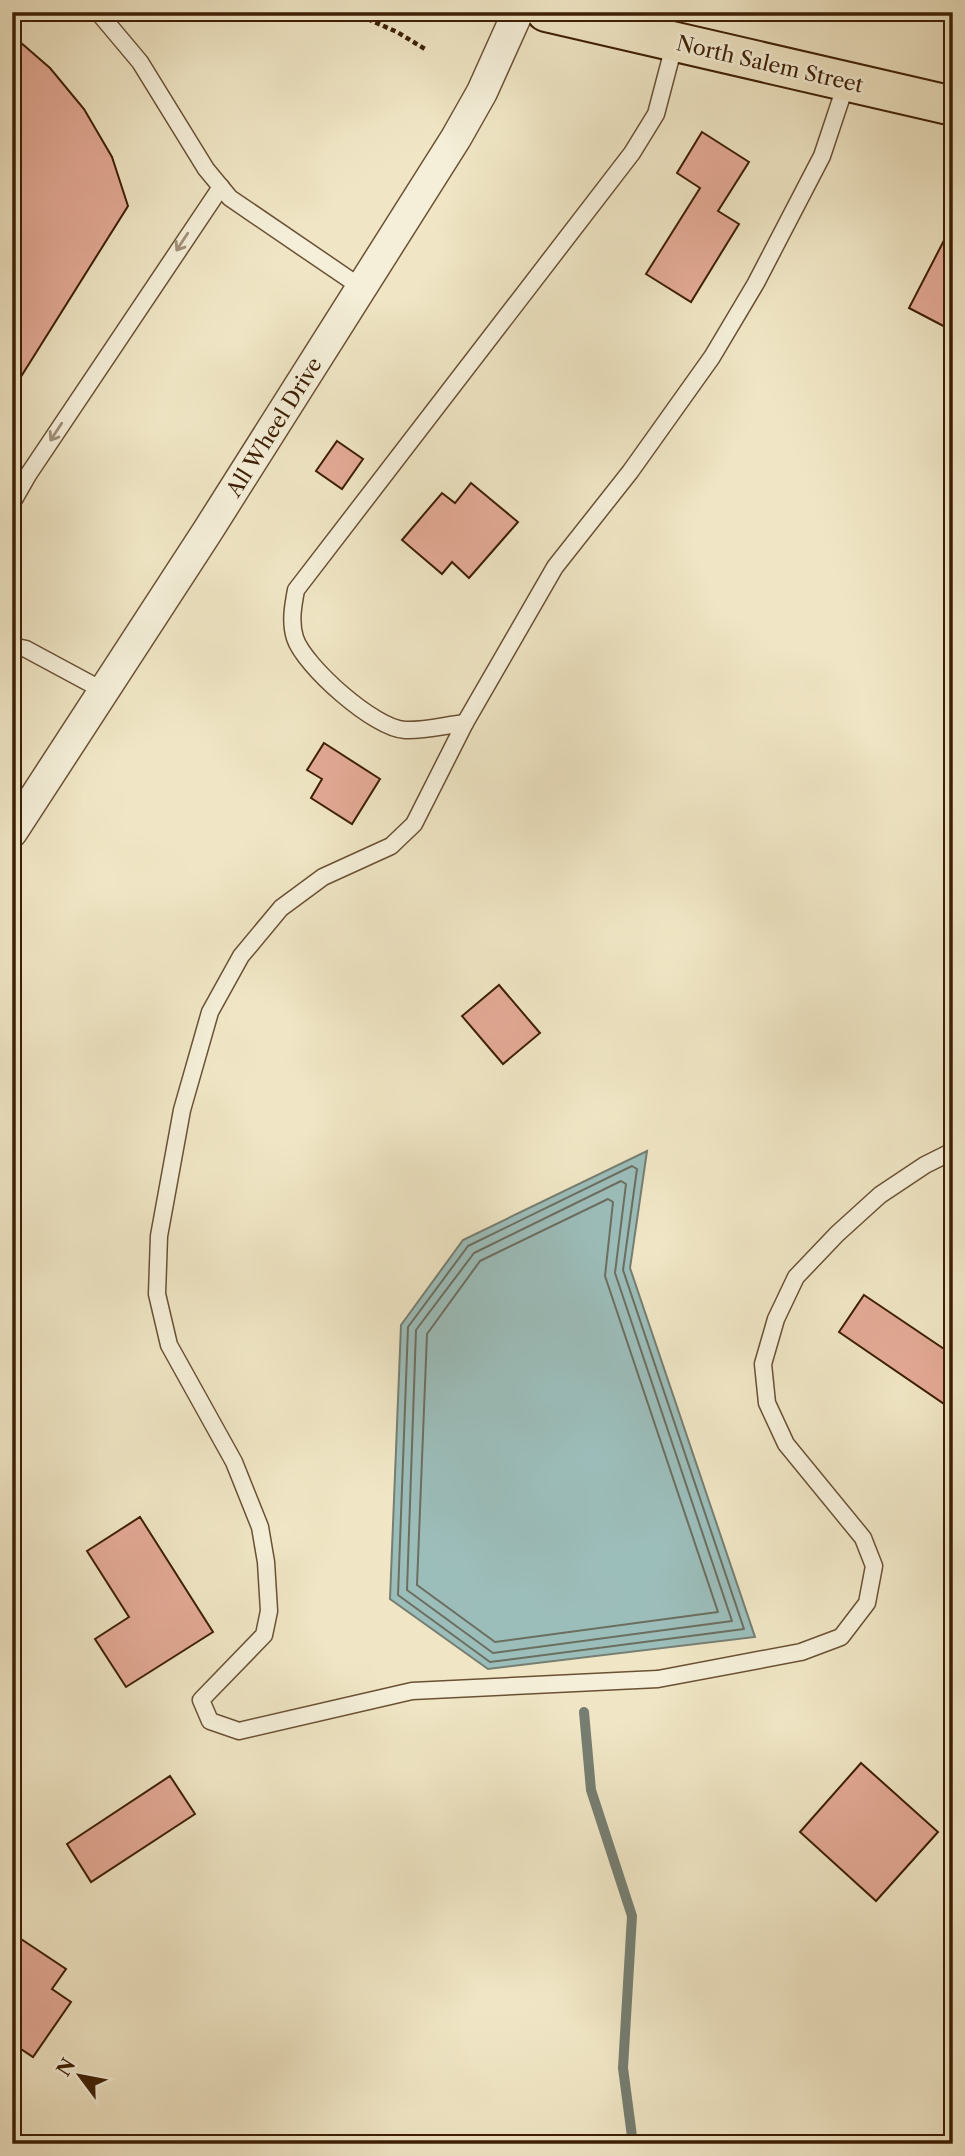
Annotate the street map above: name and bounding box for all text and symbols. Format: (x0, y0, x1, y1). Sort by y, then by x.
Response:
street label: North Salem Street (674, 30, 866, 98)
one-way arrow (174, 232, 188, 252)
street label: All Wheel Drive (221, 353, 327, 502)
one-way arrow (49, 422, 63, 441)
north arrow (46, 2040, 116, 2110)
text: N (52, 2054, 80, 2080)

